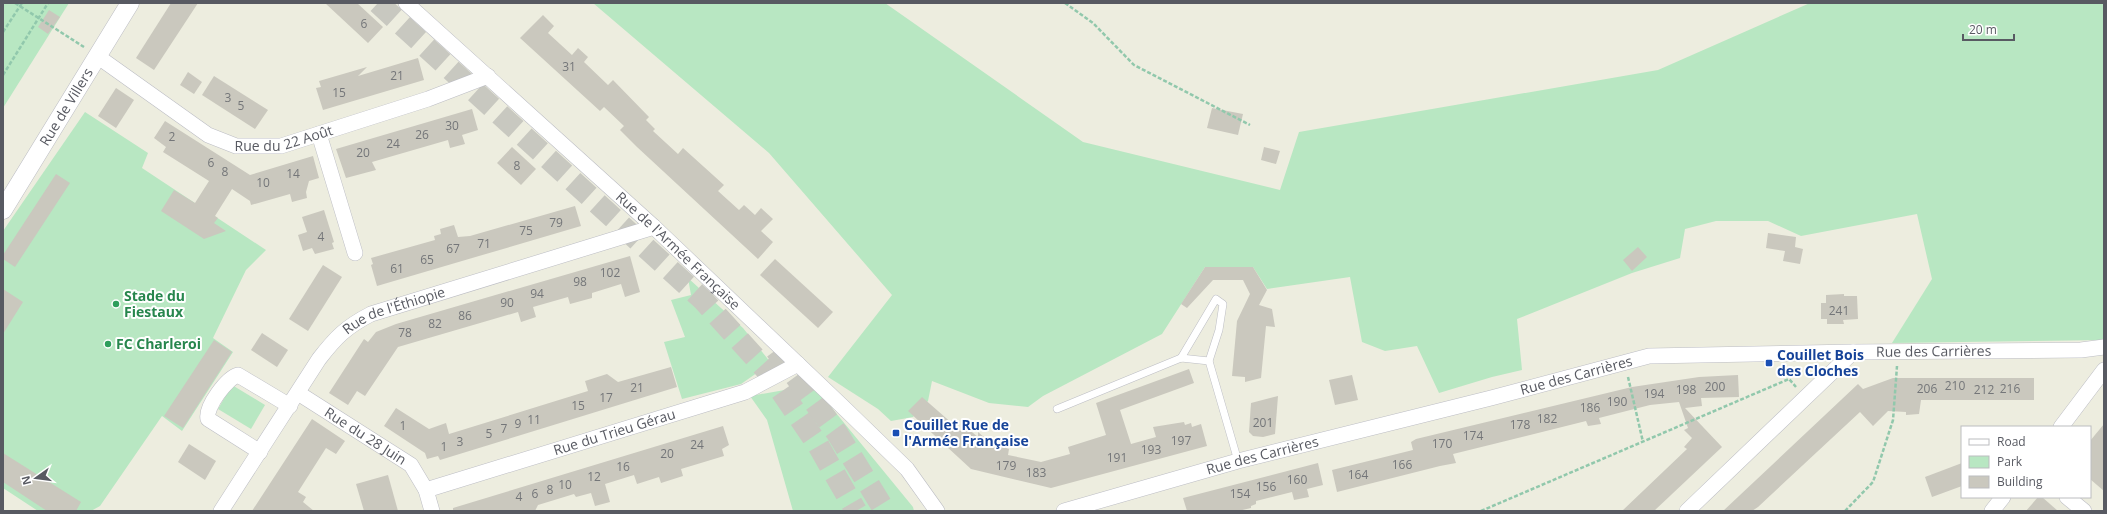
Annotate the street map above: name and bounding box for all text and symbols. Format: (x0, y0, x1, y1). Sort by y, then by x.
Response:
house number: 6 (361, 15, 368, 32)
scale bar (1963, 16, 2014, 42)
text: 20 m (1969, 21, 1997, 38)
house number: 31 (562, 58, 576, 75)
street label: Rue de Villers (35, 64, 97, 149)
house number: 21 (390, 67, 404, 84)
house number: 15 (332, 84, 346, 101)
house number: 3 (225, 89, 232, 106)
house number: 5 (238, 97, 245, 114)
house number: 30 (445, 117, 459, 134)
street label: Rue du 22 Août (235, 120, 335, 155)
house number: 26 (415, 126, 429, 143)
house number: 2 (169, 128, 176, 145)
house number: 24 (386, 135, 400, 152)
house number: 20 (356, 144, 370, 161)
house number: 6 (208, 154, 215, 171)
house number: 8 (514, 157, 521, 174)
house number: 8 (222, 163, 229, 180)
house number: 14 (286, 165, 300, 182)
house number: 10 (256, 174, 270, 191)
street label: Rue de l'Armée Française (612, 187, 745, 314)
house number: 79 (549, 214, 563, 231)
house number: 75 (519, 222, 533, 239)
house number: 4 (318, 228, 325, 245)
house number: 71 (477, 235, 491, 252)
house number: 67 (446, 240, 460, 257)
house number: 65 (420, 251, 434, 268)
house number: 61 (390, 260, 404, 277)
house number: 102 (600, 264, 620, 281)
house number: 98 (573, 273, 587, 290)
street label: Rue de l'Éthiopie (338, 282, 447, 338)
house number: 94 (530, 285, 544, 302)
place label: Stade du Fiestaux (124, 286, 185, 321)
house number: 90 (500, 294, 514, 311)
marker: Stade du Fiestaux (111, 299, 121, 309)
house number: 241 (1829, 302, 1849, 319)
house number: 86 (458, 307, 472, 324)
house number: 82 (428, 315, 442, 332)
house number: 78 (398, 324, 412, 341)
place label: FC Charleroi (116, 334, 201, 353)
marker: FC Charleroi (103, 339, 113, 349)
street label: Rue des Carrières (1876, 341, 1992, 361)
place label: Couillet Bois des Cloches (1777, 345, 1864, 380)
street label: Rue des Carrières (1518, 351, 1635, 399)
marker: Couillet Bois des Cloches (1764, 358, 1774, 368)
house number: 210 (1945, 377, 1965, 394)
house number: 200 (1705, 378, 1725, 395)
house number: 21 (630, 379, 644, 396)
house number: 206 (1917, 380, 1937, 397)
house number: 216 (2000, 380, 2020, 397)
house number: 198 (1676, 381, 1696, 398)
house number: 212 (1974, 381, 1994, 398)
house number: 194 (1644, 385, 1664, 402)
house number: 17 (599, 389, 613, 406)
house number: 190 (1607, 393, 1627, 410)
house number: 15 (571, 397, 585, 414)
house number: 186 (1580, 399, 1600, 416)
street label: Rue du 28 Juin (321, 402, 410, 469)
street label: Rue du Trieu Gérau (551, 404, 678, 459)
house number: 182 (1537, 410, 1557, 427)
house number: 11 (527, 411, 541, 428)
house number: 201 (1253, 414, 1273, 431)
house number: 9 (515, 415, 522, 432)
place label: Couillet Rue de l'Armée Française (904, 415, 1029, 450)
house number: 178 (1510, 416, 1530, 433)
house number: 1 (400, 417, 406, 434)
house number: 7 (501, 420, 508, 437)
house number: 5 (486, 425, 493, 442)
legend (1961, 426, 2091, 498)
house number: 174 (1463, 427, 1483, 444)
marker: Couillet Rue de l'Armée Française (891, 428, 901, 438)
street label: Rue des Carrières (1204, 431, 1321, 479)
house number: 197 (1171, 432, 1191, 449)
house number: 3 (457, 433, 464, 450)
text: Road (1997, 433, 2026, 450)
house number: 170 (1432, 435, 1452, 452)
house number: 24 (690, 436, 704, 453)
house number: 1 (441, 438, 447, 455)
house number: 193 (1141, 441, 1161, 458)
house number: 20 (660, 445, 674, 462)
house number: 191 (1107, 449, 1127, 466)
text: Park (1997, 453, 2023, 470)
house number: 166 (1392, 456, 1412, 473)
house number: 179 (996, 457, 1016, 474)
north arrow (16, 458, 56, 498)
house number: 16 (616, 458, 630, 475)
house number: 183 (1026, 464, 1046, 481)
house number: 164 (1348, 466, 1368, 483)
house number: 12 (587, 468, 601, 485)
house number: 160 (1287, 471, 1307, 488)
text: Building (1997, 473, 2043, 490)
text: N (17, 474, 34, 487)
house number: 10 (558, 476, 572, 493)
house number: 156 (1256, 478, 1276, 495)
house number: 8 (547, 481, 554, 498)
house number: 6 (532, 485, 539, 502)
house number: 154 (1230, 485, 1250, 502)
house number: 4 (516, 488, 523, 505)

